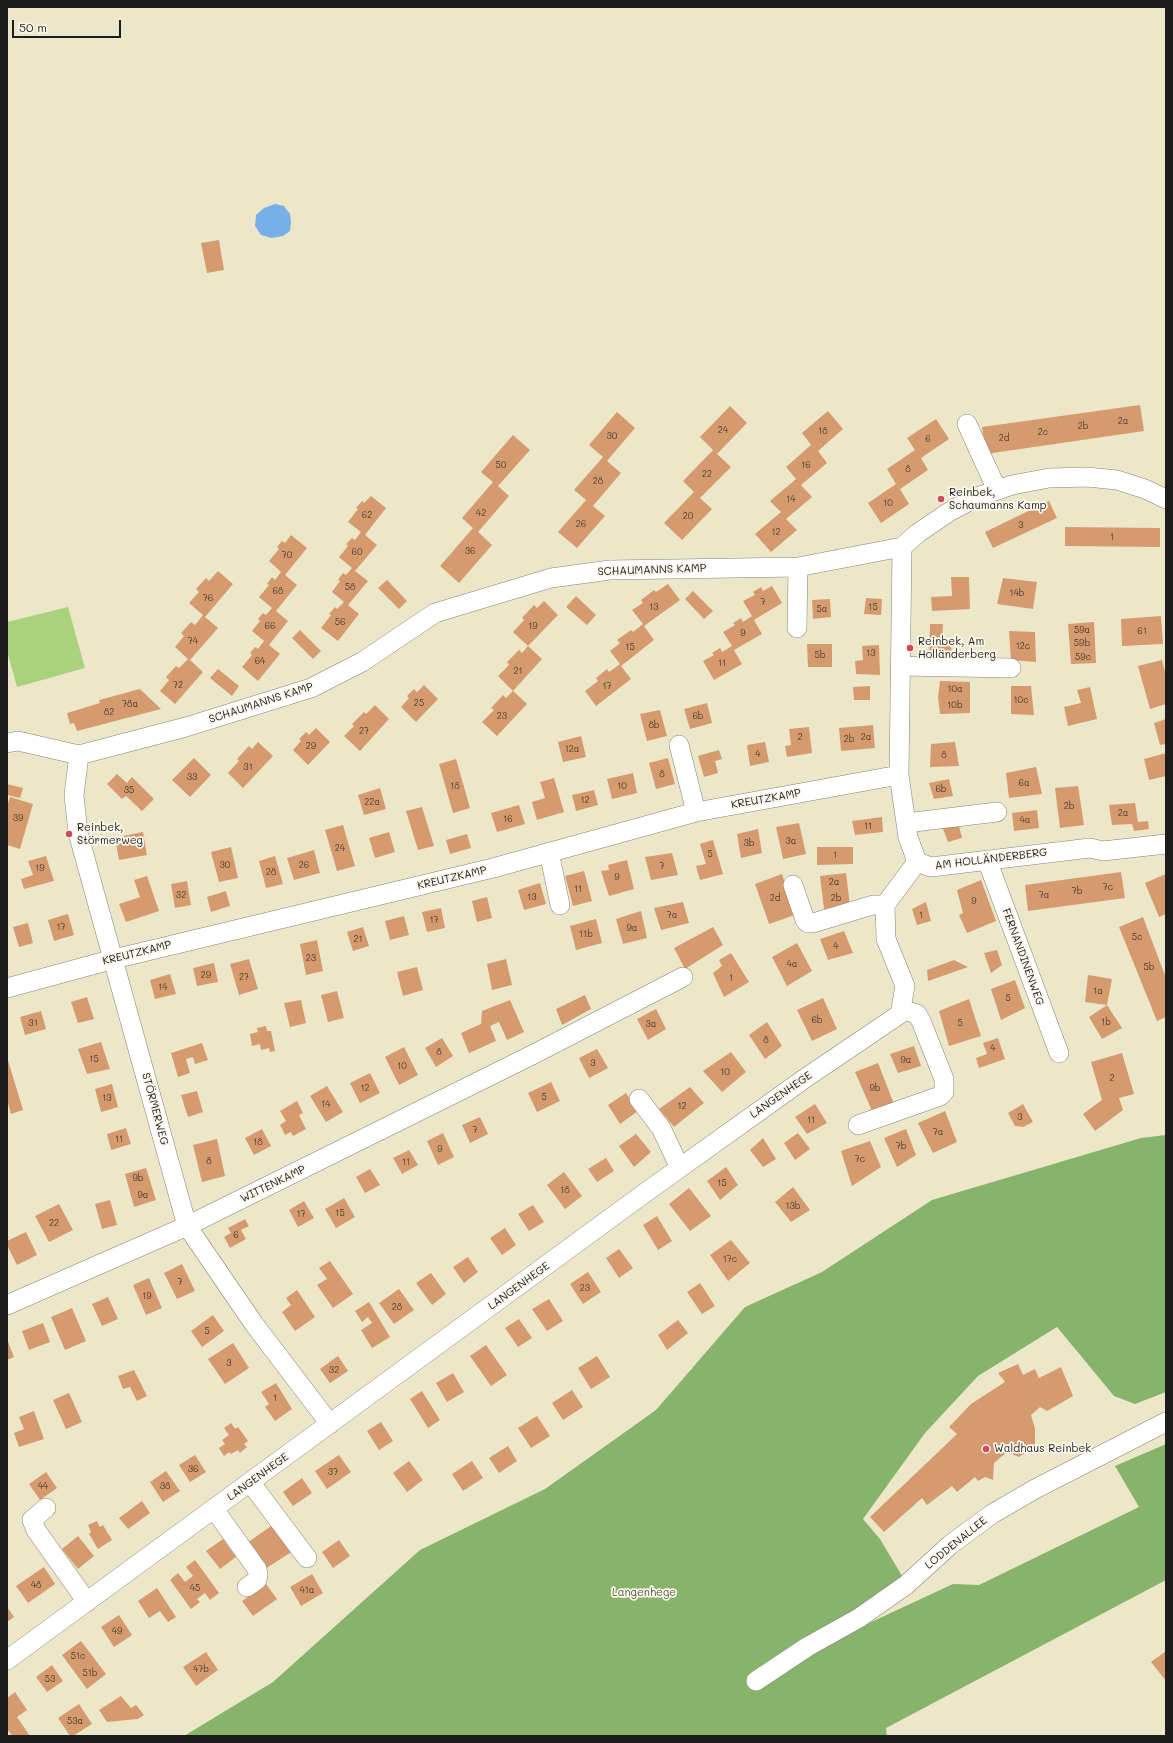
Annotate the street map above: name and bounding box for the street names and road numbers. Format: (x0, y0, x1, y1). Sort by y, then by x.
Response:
street label: SCHAUMANNS KAMP (597, 562, 707, 578)
street label: SCHAUMANNS KAMP (207, 680, 315, 726)
street label: KREUTZKAMP (730, 786, 802, 812)
street label: AM HOLLÄNDERBERG (934, 846, 1048, 872)
street label: KREUTZKAMP (416, 864, 488, 892)
street label: FERNANDINENWEG (999, 907, 1047, 1007)
street label: KREUTZKAMP (101, 938, 173, 968)
street label: LANGENHEGE (747, 1069, 815, 1121)
street label: STÖRMERWEG (139, 1071, 171, 1147)
street label: WITTENKAMP (238, 1163, 308, 1205)
street label: LANGENHEGE (486, 1259, 552, 1313)
street label: LANGENHEGE (225, 1450, 291, 1504)
street label: LODDENALLEE (922, 1514, 990, 1572)

